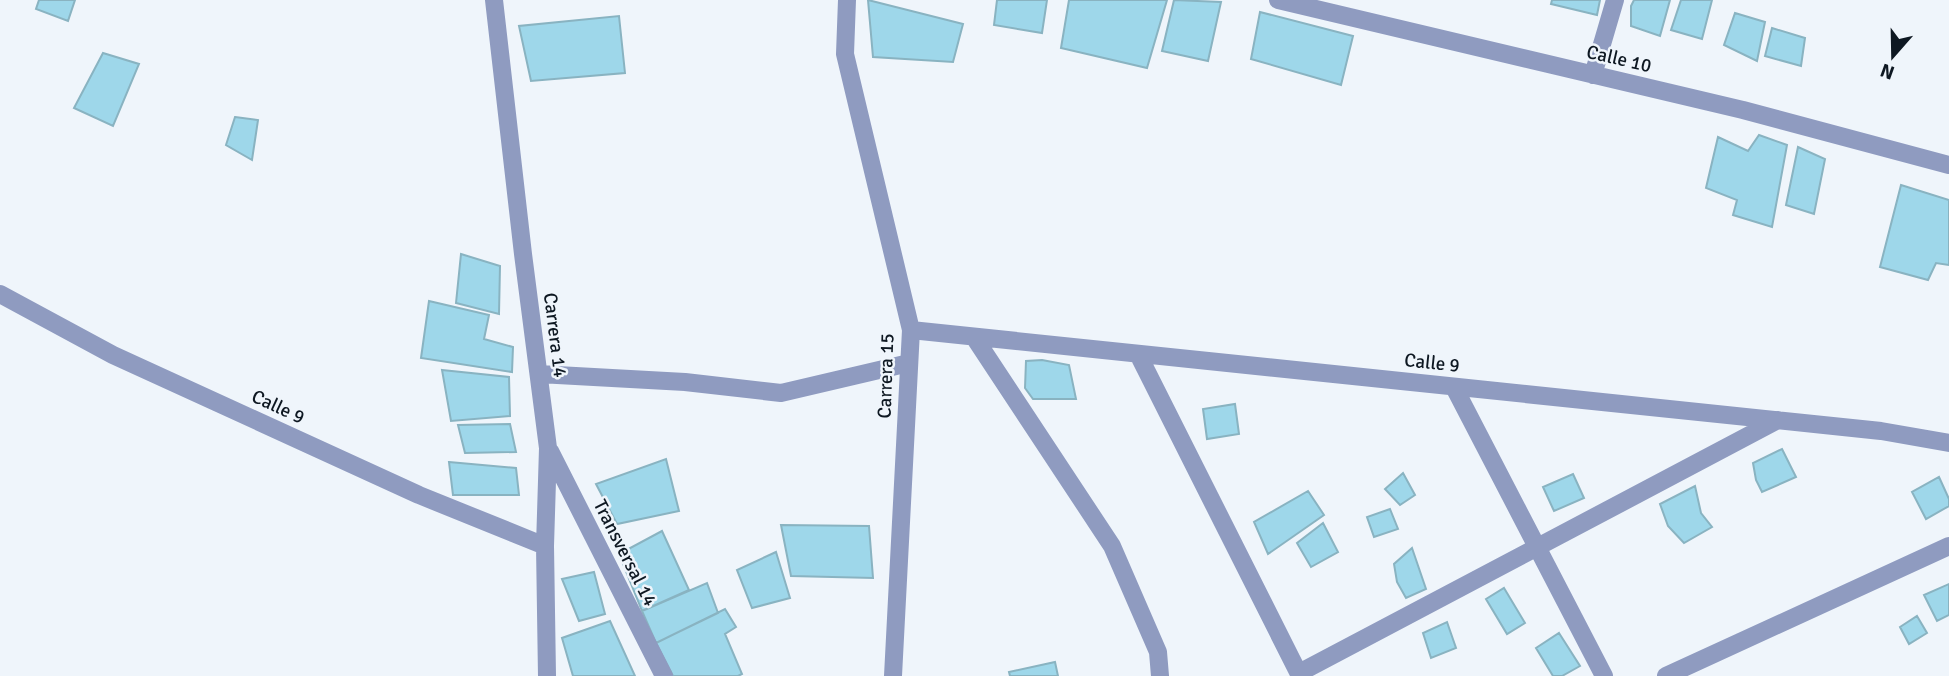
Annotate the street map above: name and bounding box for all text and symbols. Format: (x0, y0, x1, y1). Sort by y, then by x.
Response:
north arrow (1858, 21, 1928, 91)
street label: Calle 10 (1584, 40, 1654, 78)
text: N (1877, 57, 1898, 85)
street label: Carrera 14 (538, 291, 572, 379)
street label: Carrera 15 (873, 333, 899, 419)
street label: Calle 9 (1403, 348, 1461, 378)
street label: Calle 9 (248, 384, 308, 430)
street label: Transversal 14 (588, 496, 662, 610)

